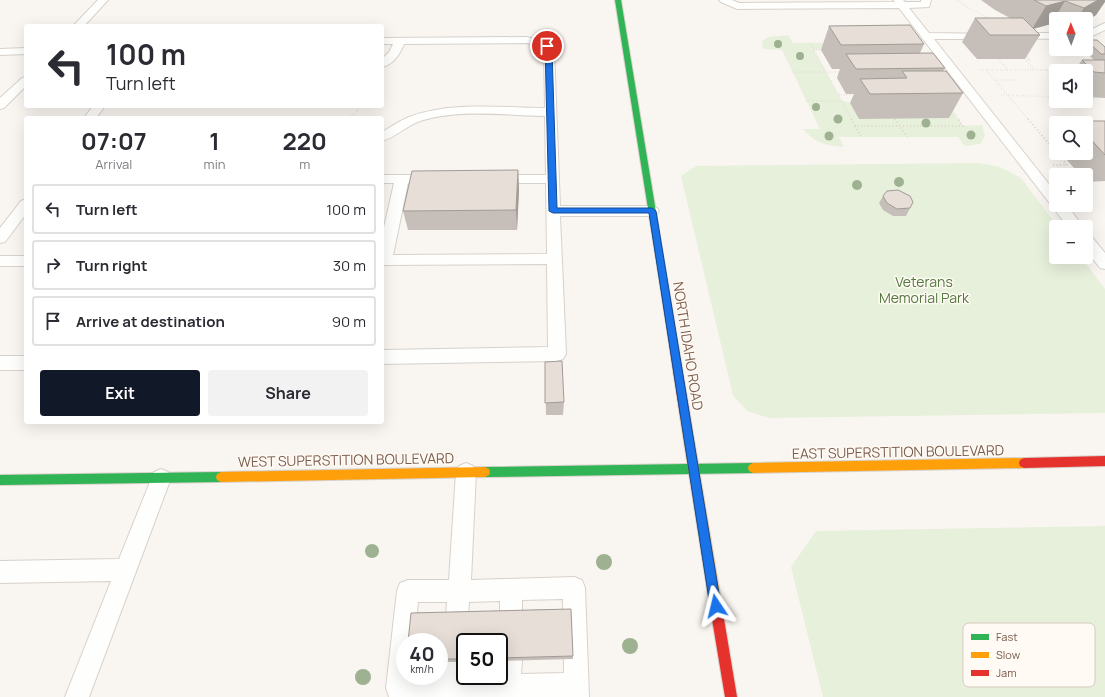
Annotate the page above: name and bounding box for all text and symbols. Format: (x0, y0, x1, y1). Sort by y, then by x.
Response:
north arrow (1049, 12, 1093, 56)
map controls (1049, 12, 1093, 264)
pin (530, 29, 564, 63)
text: 100 m (106, 35, 186, 73)
icon: arrive (536, 35, 558, 57)
icon: left (40, 40, 92, 92)
button: sound (1049, 64, 1093, 108)
text: Turn left (106, 71, 176, 95)
button: search (1049, 116, 1093, 160)
text: 07:07 (81, 124, 147, 157)
text: 1 (209, 124, 220, 157)
text: 220 (283, 124, 327, 157)
text: Arrival (95, 155, 132, 173)
text: min (204, 155, 225, 173)
text: m (299, 155, 310, 173)
button: + (1049, 168, 1093, 212)
icon: left (42, 198, 64, 220)
text: Turn left (76, 199, 138, 220)
text: 100 m (326, 199, 366, 220)
button: − (1049, 220, 1093, 264)
icon: right (42, 254, 64, 276)
text: Turn right (76, 255, 147, 276)
text: 30 m (333, 255, 366, 276)
park label: Veterans Memorial Park (879, 272, 970, 307)
street label: NORTH IDAHO ROAD (669, 280, 708, 412)
icon: arrive (42, 310, 64, 332)
text: Arrive at destination (76, 311, 225, 332)
text: 90 m (332, 311, 366, 332)
button: Exit (40, 370, 200, 416)
button: Share (208, 370, 368, 416)
street label: EAST SUPERSTITION BOULEVARD (792, 440, 1004, 463)
street label: WEST SUPERSTITION BOULEVARD (238, 448, 454, 471)
position arrow (695, 585, 737, 627)
legend (963, 623, 1095, 687)
text: Fast (996, 629, 1018, 644)
speed limit sign: 50 (456, 633, 508, 685)
text: 40 (409, 640, 435, 667)
text: Slow (996, 647, 1021, 662)
text: km/h (410, 662, 434, 676)
text: Jam (996, 665, 1017, 680)

